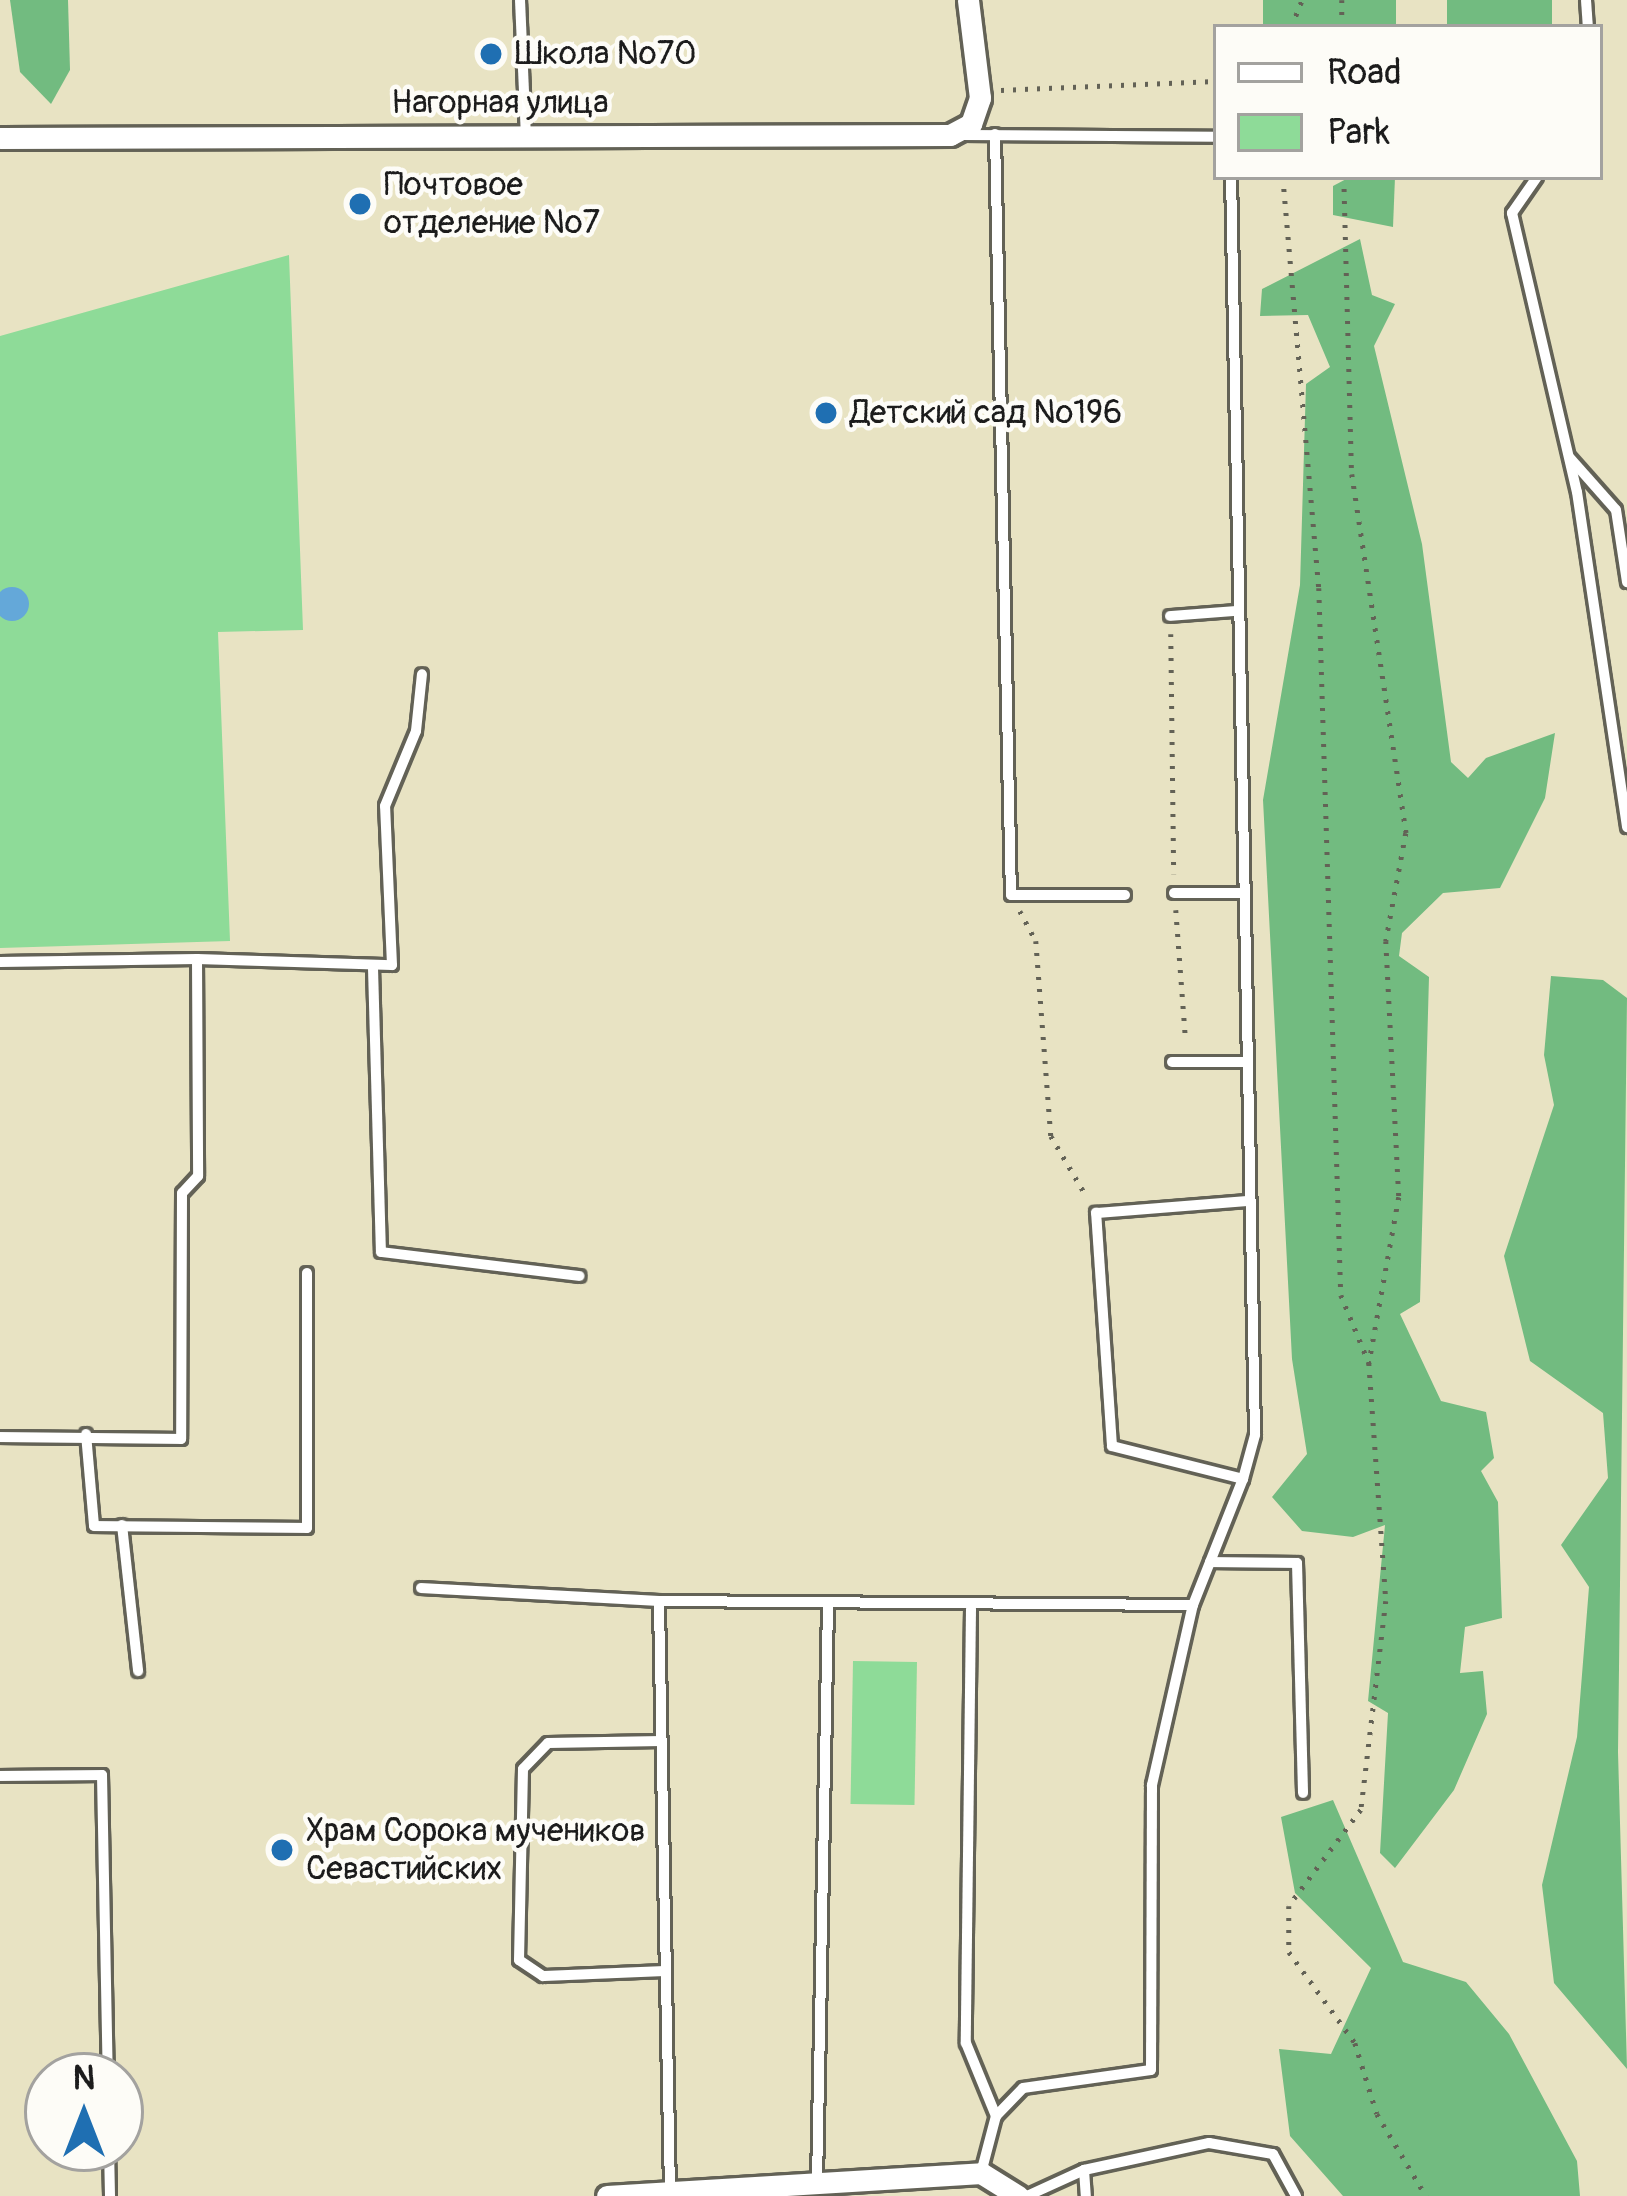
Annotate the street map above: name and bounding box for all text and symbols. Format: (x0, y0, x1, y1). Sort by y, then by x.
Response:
legend (1213, 24, 1603, 180)
place label: Школа №70 (515, 34, 697, 74)
marker: Школа №70 (478, 41, 504, 67)
text: Road (1327, 50, 1402, 95)
street label: Нагорная улица (391, 83, 609, 123)
text: Park (1327, 110, 1390, 155)
place label: Почтовое отделение №7 (384, 165, 600, 243)
marker: Почтовое отделение №7 (347, 191, 373, 217)
place label: Детский сад №196 (850, 393, 1122, 433)
marker: Детский сад №196 (813, 400, 839, 426)
place label: Храм Сорока мучеников Севастийских (306, 1811, 645, 1889)
marker: Храм Сорока мучеников Севастийских (269, 1837, 295, 1863)
north arrow (24, 2052, 144, 2172)
text: N (73, 2058, 95, 2099)

